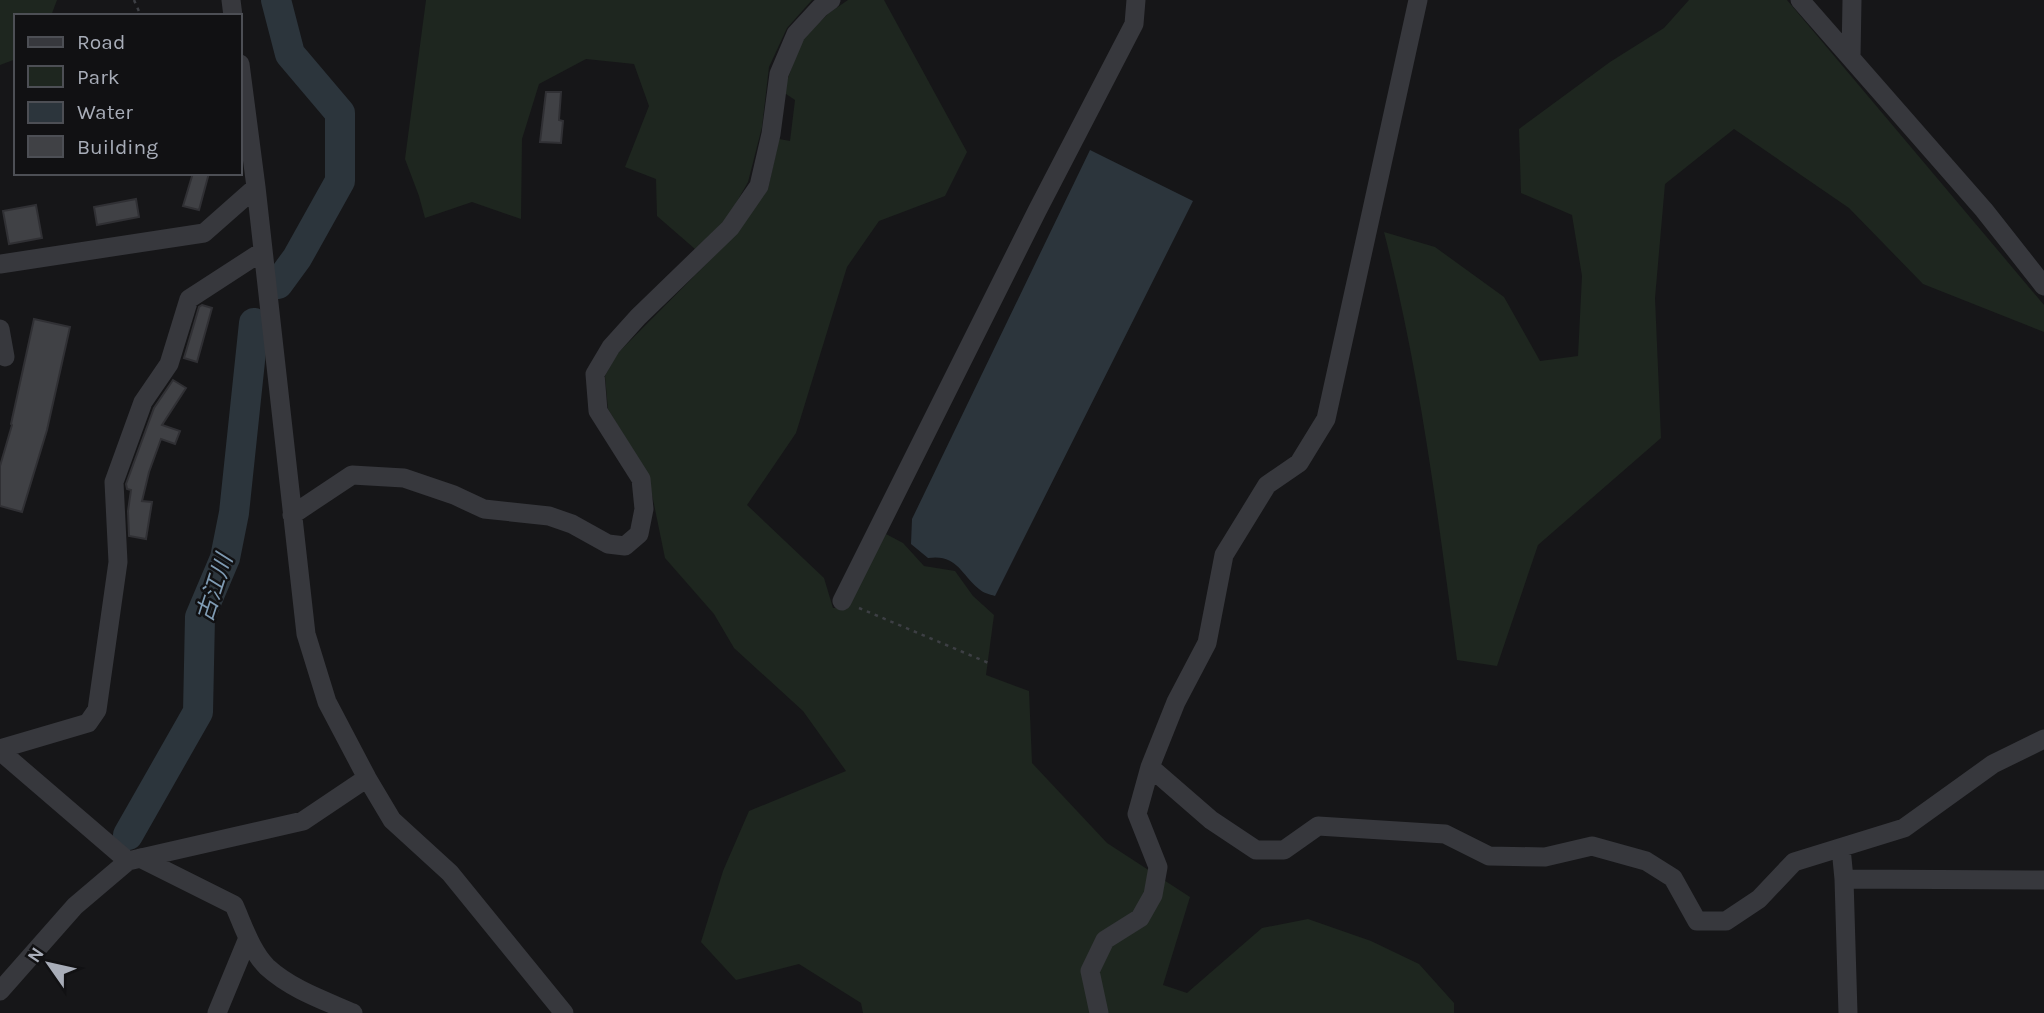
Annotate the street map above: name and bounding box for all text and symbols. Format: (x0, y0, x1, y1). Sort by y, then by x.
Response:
legend (14, 14, 242, 175)
text: Road (77, 30, 125, 54)
text: Park (77, 65, 120, 89)
text: Water (77, 100, 133, 124)
text: Building (77, 135, 158, 159)
water label: 古江川 (191, 548, 239, 625)
north arrow (14, 929, 84, 999)
text: N (23, 943, 49, 967)

